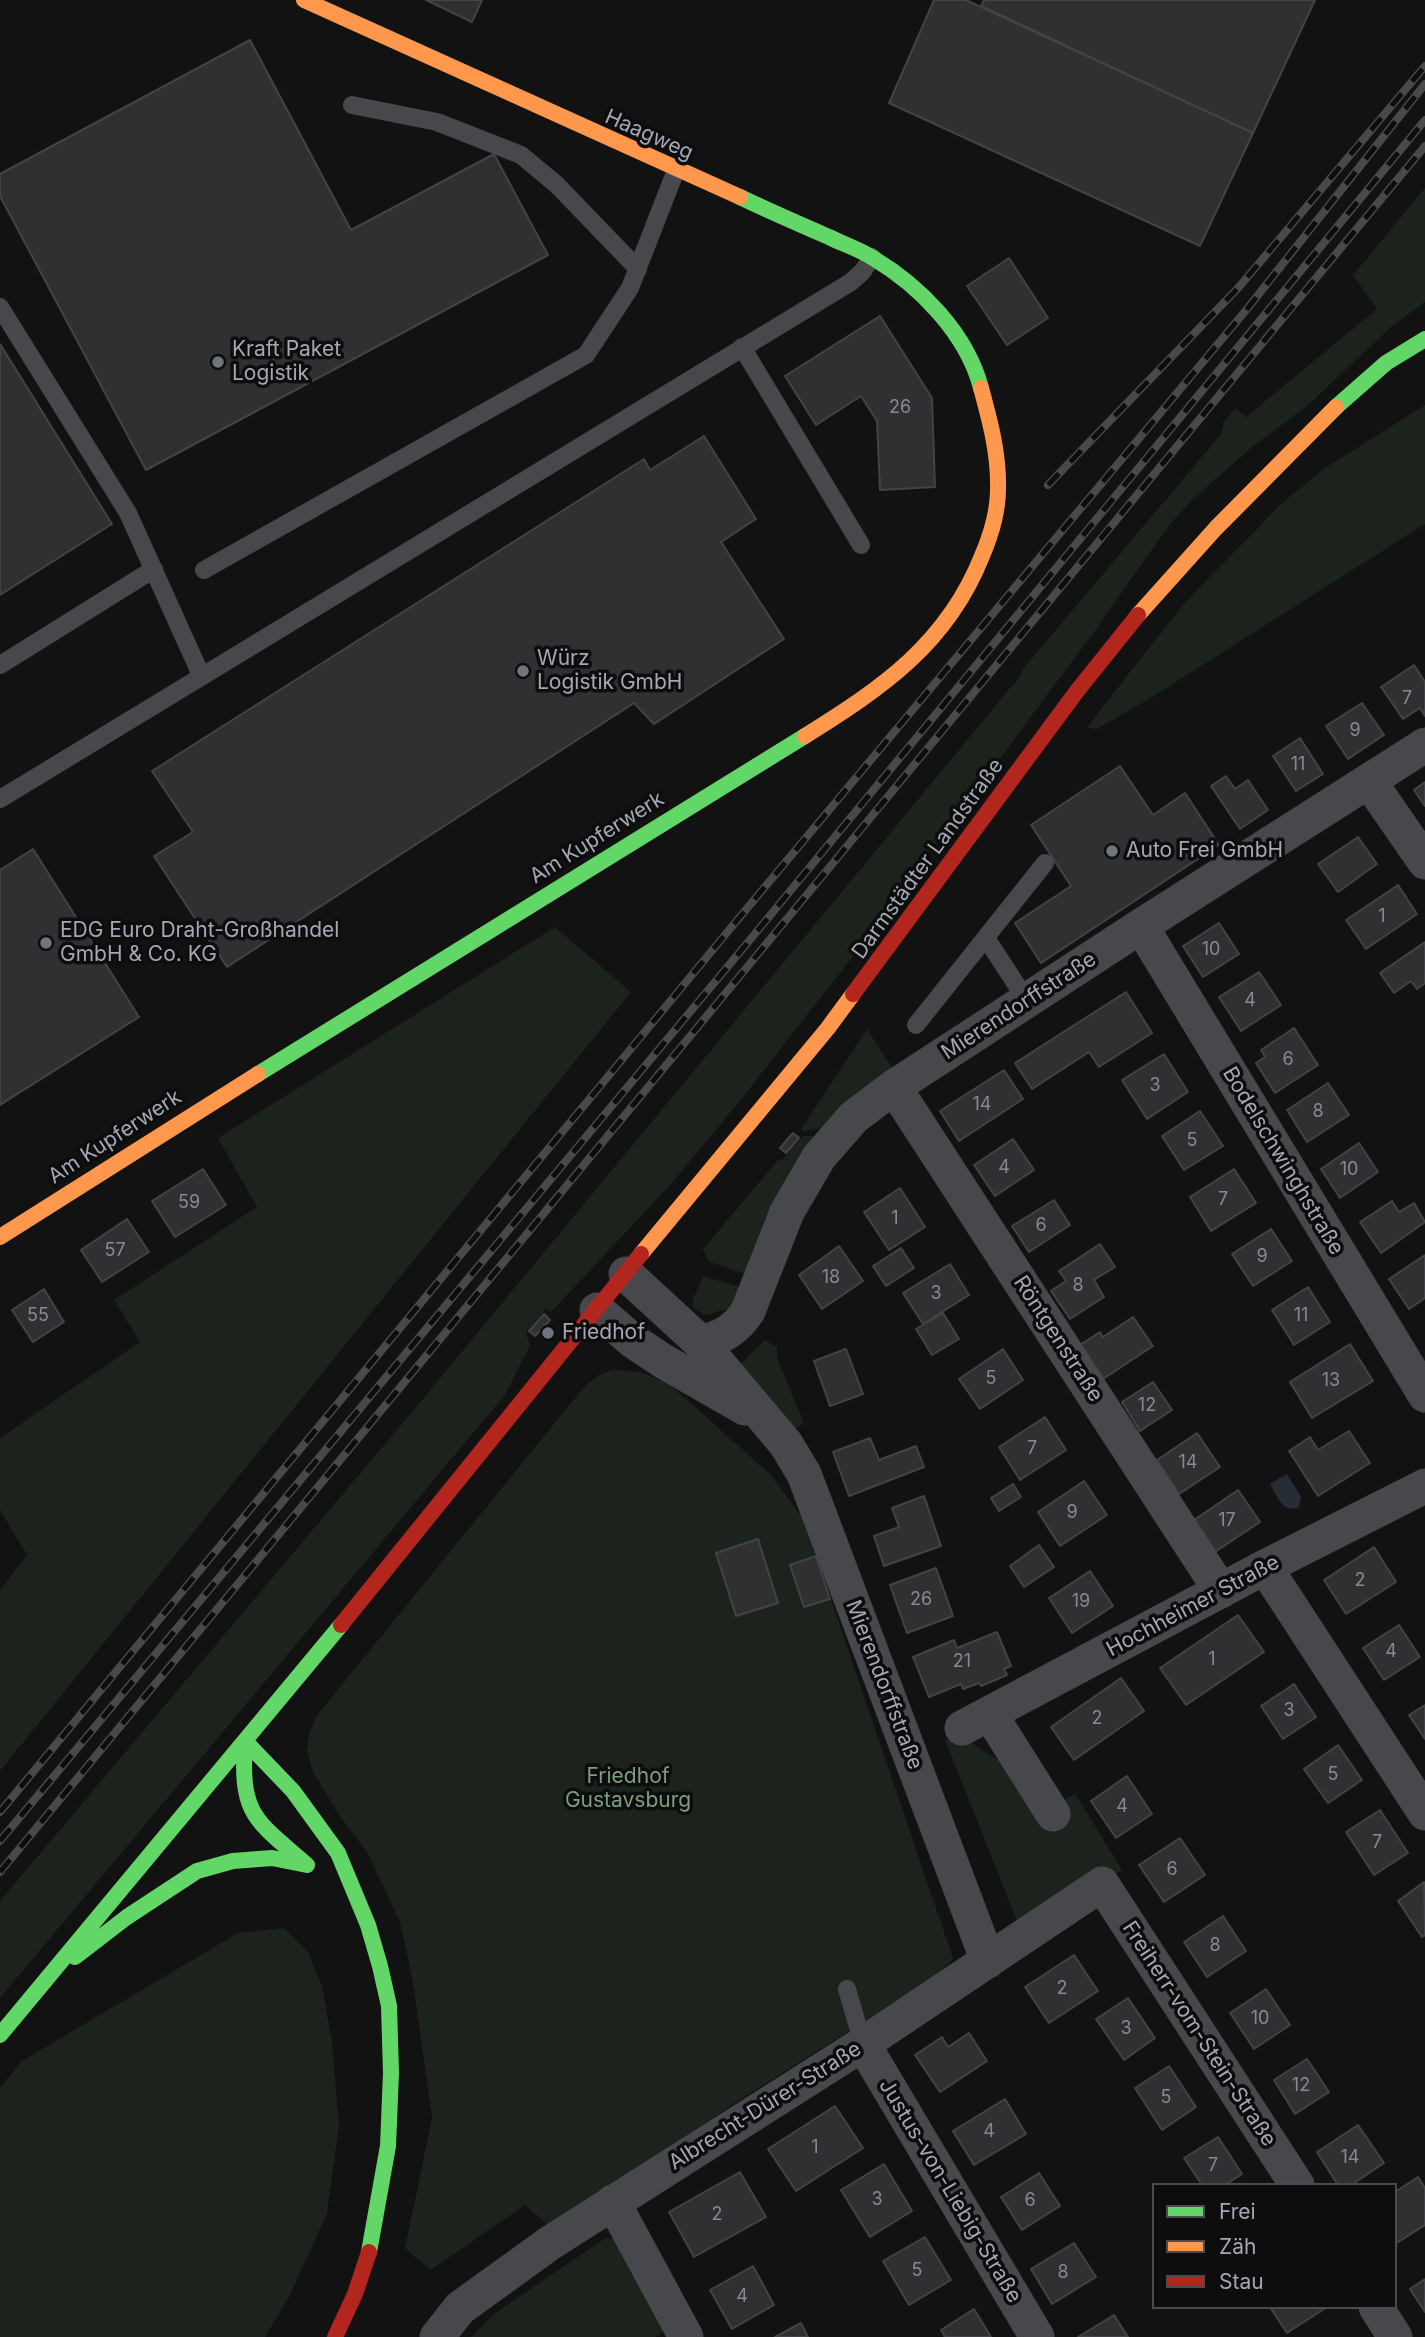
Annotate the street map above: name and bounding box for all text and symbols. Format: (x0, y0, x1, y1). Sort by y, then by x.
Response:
street label: Haagweg (601, 104, 697, 166)
place label: Kraft Paket Logistik (232, 337, 341, 387)
marker: Kraft Paket Logistik (210, 354, 226, 370)
house number: 26 (889, 397, 911, 419)
place label: Würz Logistik GmbH (537, 646, 682, 696)
marker: Würz Logistik GmbH (515, 663, 531, 679)
house number: 7 (1402, 688, 1412, 710)
house number: 9 (1349, 720, 1361, 742)
street label: Darmstädter Landstraße (847, 754, 1009, 964)
house number: 11 (1291, 754, 1305, 776)
street label: Am Kupferwerk (525, 787, 669, 889)
place label: Auto Frei GmbH (1126, 838, 1283, 864)
marker: Auto Frei GmbH (1104, 843, 1120, 859)
house number: 1 (1378, 906, 1386, 928)
place label: EDG Euro Draht-Großhandel GmbH & Co. KG (60, 918, 339, 968)
marker: EDG Euro Draht-Großhandel GmbH & Co. KG (38, 935, 54, 951)
house number: 10 (1202, 939, 1220, 961)
street label: Mierendorffstraße (937, 947, 1101, 1065)
house number: 4 (1244, 990, 1256, 1012)
house number: 6 (1282, 1049, 1294, 1071)
street label: Bodelschwinghstraße (1217, 1062, 1349, 1260)
house number: 3 (1149, 1075, 1161, 1097)
street label: Am Kupferwerk (44, 1085, 186, 1189)
house number: 14 (973, 1094, 991, 1116)
house number: 8 (1312, 1101, 1324, 1123)
house number: 5 (1187, 1130, 1197, 1152)
house number: 4 (998, 1157, 1010, 1179)
house number: 10 (1340, 1159, 1358, 1181)
house number: 7 (1218, 1189, 1228, 1211)
house number: 59 (178, 1192, 200, 1214)
house number: 1 (891, 1208, 899, 1230)
house number: 6 (1035, 1215, 1047, 1237)
house number: 57 (104, 1240, 126, 1262)
house number: 9 (1256, 1246, 1268, 1268)
house number: 18 (822, 1267, 840, 1289)
street label: Röntgenstraße (1008, 1271, 1108, 1407)
house number: 8 (1072, 1275, 1084, 1297)
house number: 3 (930, 1283, 942, 1305)
house number: 55 (27, 1305, 49, 1327)
house number: 11 (1294, 1305, 1308, 1327)
place label: Friedhof (562, 1320, 645, 1346)
marker: Friedhof (540, 1325, 556, 1341)
house number: 5 (986, 1368, 996, 1390)
house number: 13 (1322, 1370, 1340, 1392)
house number: 12 (1138, 1395, 1156, 1417)
house number: 7 (1027, 1438, 1037, 1460)
house number: 14 (1179, 1452, 1197, 1474)
house number: 9 (1066, 1502, 1078, 1524)
house number: 17 (1218, 1510, 1236, 1532)
street label: Hochheimer Straße (1102, 1550, 1284, 1662)
house number: 2 (1355, 1570, 1365, 1592)
house number: 26 (910, 1589, 932, 1611)
house number: 19 (1072, 1591, 1090, 1613)
street label: Mierendorffstraße (840, 1597, 928, 1773)
house number: 4 (1385, 1641, 1397, 1663)
house number: 1 (1208, 1649, 1216, 1671)
house number: 21 (953, 1651, 971, 1673)
house number: 3 (1283, 1700, 1295, 1722)
house number: 2 (1092, 1708, 1102, 1730)
park label: Friedhof Gustavsburg (565, 1764, 691, 1814)
house number: 5 (1328, 1764, 1338, 1786)
house number: 4 (1116, 1796, 1128, 1818)
house number: 7 (1372, 1832, 1382, 1854)
house number: 6 (1166, 1859, 1178, 1881)
street label: Freiherr-vom-Stein-Straße (1117, 1917, 1281, 2151)
house number: 8 (1209, 1935, 1221, 1957)
house number: 2 (1057, 1978, 1067, 2000)
house number: 10 (1251, 2008, 1269, 2030)
house number: 3 (1120, 2018, 1132, 2040)
street label: Albrecht-Dürer-Straße (664, 2036, 866, 2176)
street label: Justus-von-Liebig-Straße (873, 2075, 1027, 2307)
house number: 12 (1292, 2075, 1310, 2097)
house number: 5 (1161, 2087, 1171, 2109)
house number: 4 (983, 2121, 995, 2143)
house number: 1 (811, 2137, 819, 2159)
house number: 14 (1341, 2147, 1359, 2169)
house number: 7 (1208, 2155, 1218, 2177)
legend (1152, 2183, 1397, 2309)
house number: 3 (871, 2189, 883, 2211)
house number: 6 (1024, 2190, 1036, 2212)
text: Frei (1219, 2199, 1256, 2224)
house number: 2 (712, 2204, 722, 2226)
text: Zäh (1219, 2234, 1256, 2259)
house number: 5 (912, 2260, 922, 2282)
house number: 8 (1057, 2262, 1069, 2284)
text: Stau (1219, 2269, 1264, 2294)
house number: 4 (736, 2286, 748, 2308)

